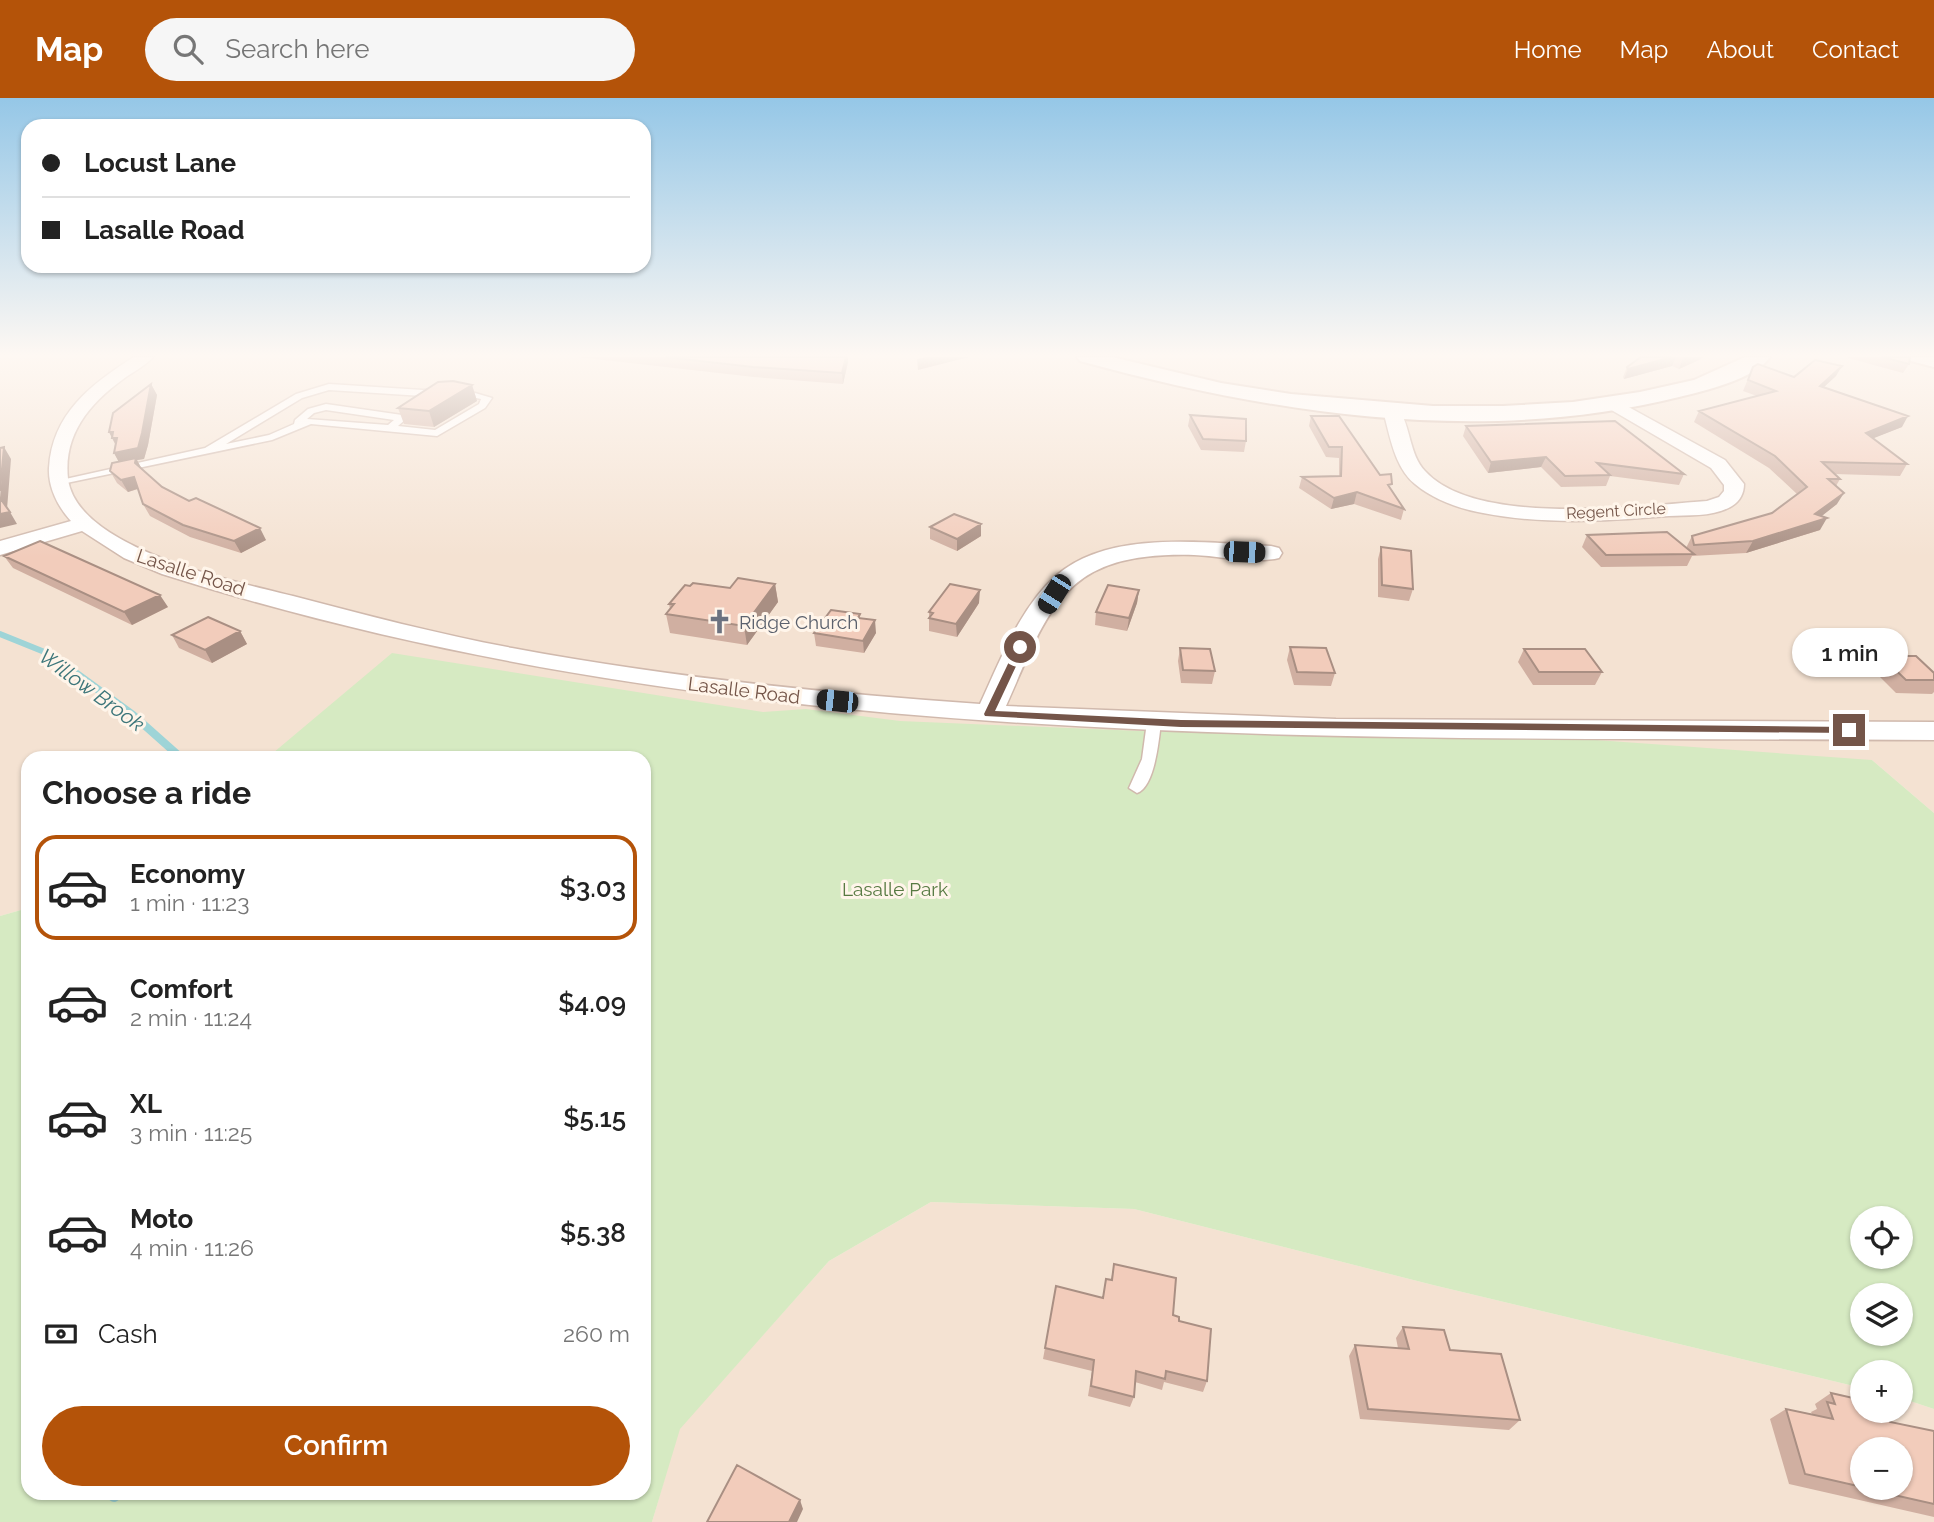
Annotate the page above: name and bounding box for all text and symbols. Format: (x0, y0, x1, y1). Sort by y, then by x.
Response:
search box (145, 18, 635, 81)
text: Map (35, 30, 103, 69)
icon: search (169, 30, 207, 68)
text: Search here (225, 34, 370, 64)
text: Home (1514, 35, 1582, 64)
text: Map (1620, 35, 1668, 64)
text: About (1706, 35, 1774, 64)
text: Contact (1812, 35, 1899, 64)
text: Locust Lane (84, 148, 236, 178)
text: Lasalle Road (84, 215, 244, 245)
street label: Regent Circle (1566, 499, 1666, 523)
car (1223, 541, 1266, 563)
street label: Lasalle Road (134, 544, 248, 600)
car (1034, 571, 1075, 617)
church icon: Ridge Church (705, 608, 733, 636)
place label: Ridge Church (739, 611, 858, 633)
callout: 1 min (1791, 628, 1907, 678)
route start (1004, 631, 1036, 663)
text: 1 min (1821, 639, 1879, 666)
water label: Willow Brook (34, 643, 150, 737)
street label: Lasalle Road (687, 672, 801, 708)
car (816, 688, 859, 714)
route end (1833, 714, 1865, 746)
text: Choose a ride (42, 774, 251, 811)
icon: car (46, 856, 109, 919)
text: Economy (130, 859, 245, 889)
text: $3.03 (560, 873, 626, 903)
park label: Lasalle Park (842, 878, 948, 900)
text: 1 min · 11:23 (130, 889, 250, 916)
icon: car (46, 971, 109, 1034)
text: Comfort (130, 974, 233, 1004)
text: $4.09 (558, 988, 626, 1018)
text: 2 min · 11:24 (130, 1004, 252, 1031)
icon: car (46, 1086, 109, 1149)
text: XL (130, 1089, 162, 1119)
text: $5.15 (563, 1103, 626, 1133)
text: 3 min · 11:25 (130, 1119, 252, 1146)
icon: car (46, 1201, 109, 1264)
text: Moto (130, 1204, 193, 1234)
map controls (1850, 1206, 1913, 1500)
button: locate (1850, 1206, 1913, 1269)
text: $5.38 (560, 1218, 626, 1248)
text: 4 min · 11:26 (130, 1234, 254, 1261)
button: layers (1850, 1283, 1913, 1346)
icon: cash (42, 1315, 80, 1353)
text: Cash (98, 1319, 158, 1349)
text: 260 m (563, 1320, 630, 1347)
button: + (1850, 1360, 1913, 1423)
button: Confirm (42, 1406, 630, 1486)
button: − (1850, 1437, 1913, 1500)

